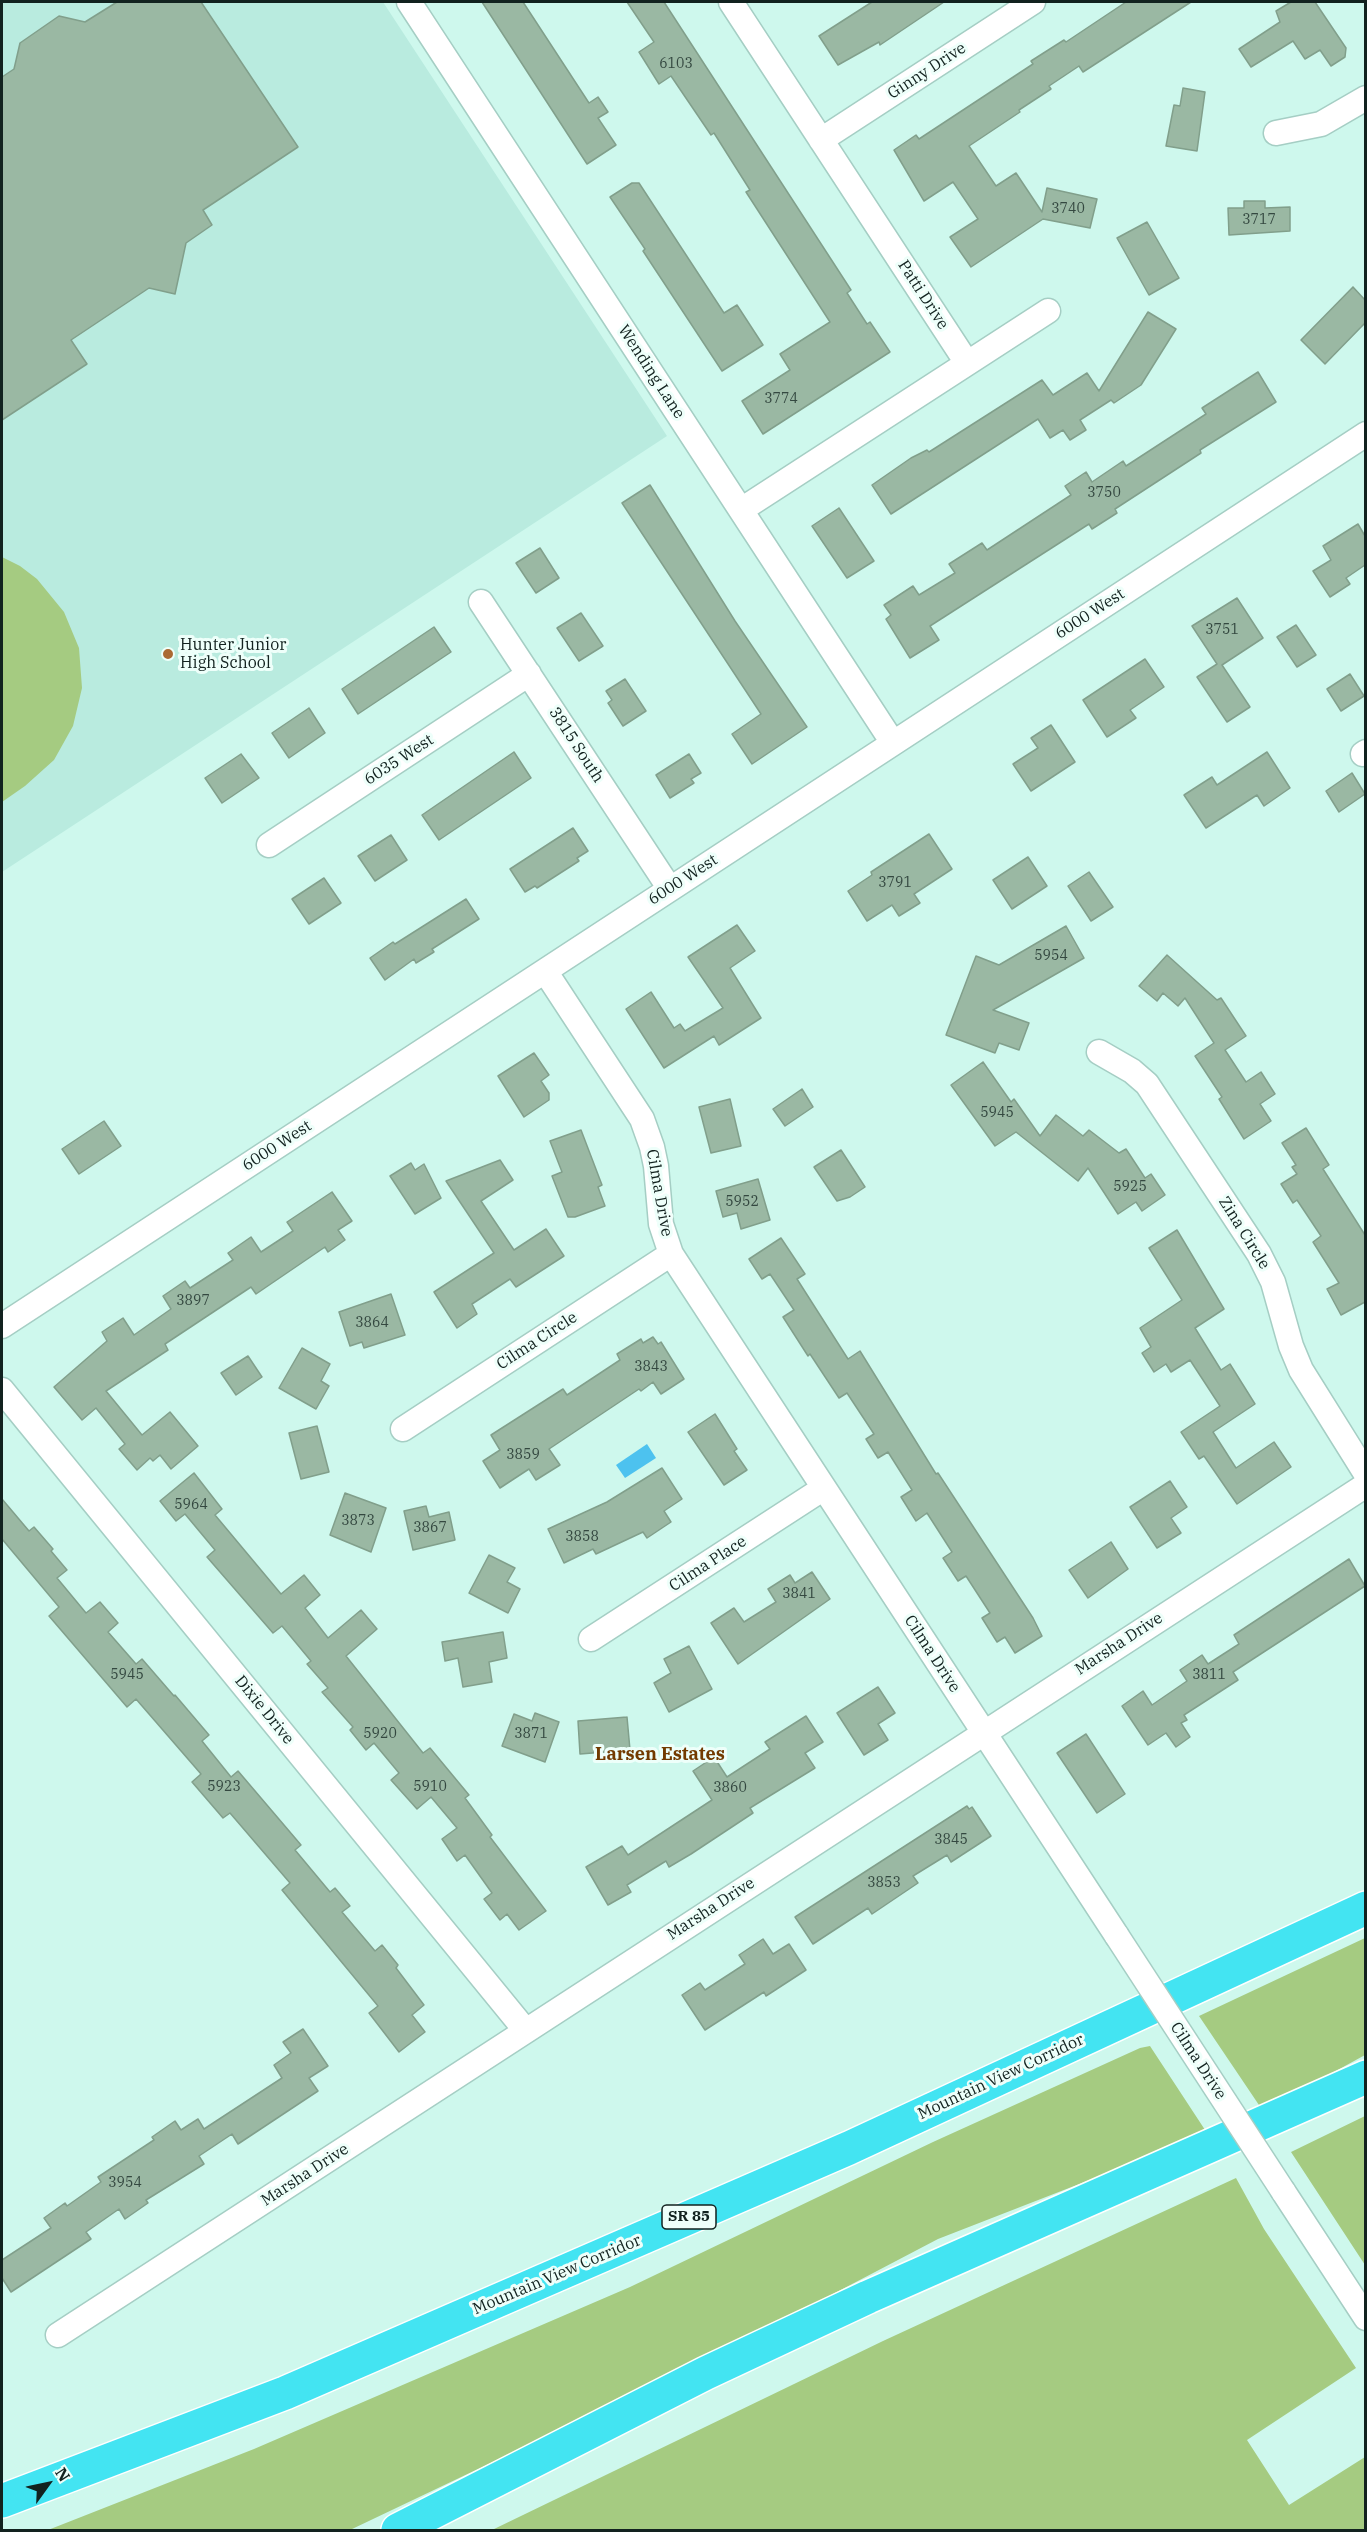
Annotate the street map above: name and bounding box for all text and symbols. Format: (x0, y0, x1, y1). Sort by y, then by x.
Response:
street label: Ginny Drive (884, 39, 970, 103)
house number: 6103 (659, 56, 693, 72)
house number: 3740 (1051, 201, 1085, 217)
house number: 3717 (1242, 212, 1276, 228)
street label: Patti Drive (894, 257, 952, 333)
street label: Wending Lane (614, 321, 688, 423)
house number: 3774 (764, 391, 798, 407)
house number: 3750 (1087, 485, 1121, 501)
street label: 6000 West (1052, 584, 1128, 644)
house number: 3751 (1205, 622, 1239, 638)
place label: Hunter Junior High School (180, 635, 286, 673)
marker: Hunter Junior High School (161, 647, 175, 661)
street label: 3815 South (545, 704, 607, 786)
street label: 6035 West (361, 730, 437, 790)
street label: 6000 West (645, 850, 721, 910)
house number: 3791 (878, 875, 912, 891)
house number: 5954 (1034, 948, 1068, 964)
house number: 5945 (980, 1105, 1014, 1121)
street label: 6000 West (239, 1116, 315, 1176)
street label: Cilma Drive (642, 1148, 676, 1238)
house number: 5925 (1113, 1179, 1147, 1195)
street label: Zina Circle (1214, 1193, 1274, 1273)
house number: 5952 (725, 1194, 759, 1210)
house number: 3897 (176, 1293, 210, 1309)
street label: Cilma Circle (493, 1308, 581, 1374)
house number: 3864 (355, 1315, 389, 1331)
house number: 3843 (634, 1359, 668, 1375)
house number: 3859 (506, 1447, 540, 1463)
house number: 5964 (174, 1497, 208, 1513)
house number: 3873 (341, 1513, 375, 1529)
house number: 3867 (413, 1520, 447, 1536)
house number: 3858 (565, 1529, 599, 1545)
street label: Cilma Place (666, 1532, 750, 1596)
house number: 3841 (782, 1586, 816, 1602)
street label: Marsha Drive (1072, 1609, 1166, 1679)
street label: Cilma Drive (900, 1612, 964, 1696)
house number: 5945 (110, 1667, 144, 1683)
house number: 3811 (1192, 1667, 1226, 1683)
street label: Dixie Drive (230, 1672, 298, 1748)
house number: 5920 (363, 1726, 397, 1742)
house number: 3871 (514, 1726, 548, 1742)
district label: Larsen Estates (595, 1744, 725, 1766)
house number: 5923 (207, 1779, 241, 1795)
house number: 5910 (413, 1779, 447, 1795)
house number: 3860 (713, 1780, 747, 1796)
house number: 3845 (934, 1832, 968, 1848)
street label: Marsha Drive (664, 1874, 758, 1944)
house number: 3853 (867, 1875, 901, 1891)
street label: Cilma Drive (1166, 2019, 1230, 2103)
street label: Mountain View Corridor (915, 2030, 1087, 2124)
street label: Marsha Drive (258, 2140, 352, 2210)
house number: 3954 (108, 2175, 142, 2191)
road number: SR 85 (662, 2205, 716, 2229)
street label: Mountain View Corridor (470, 2231, 644, 2319)
north arrow (18, 2454, 78, 2514)
text: N (51, 2463, 75, 2485)

